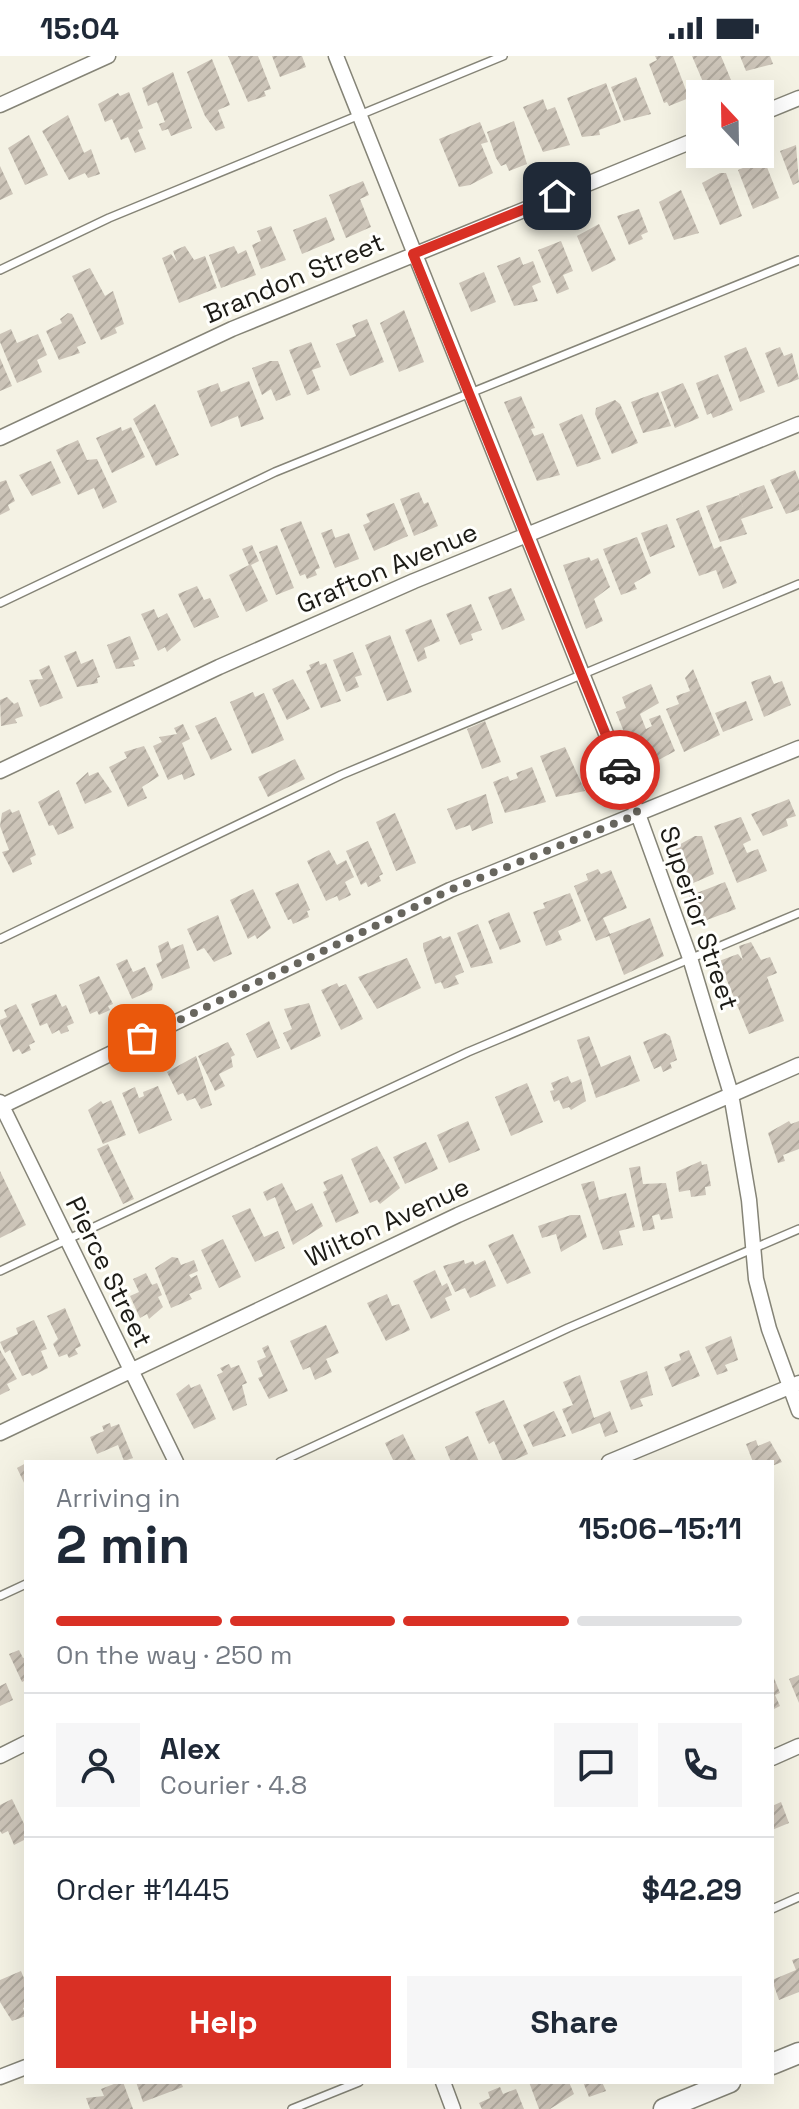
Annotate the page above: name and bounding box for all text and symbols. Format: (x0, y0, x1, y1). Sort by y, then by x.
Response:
text: 15:04 (40, 9, 119, 48)
north arrow (686, 80, 774, 168)
map controls (686, 80, 774, 168)
pin (523, 162, 591, 230)
icon: home (535, 174, 579, 218)
street label: Brandon Street (199, 225, 389, 331)
street label: Grafton Avenue (291, 515, 483, 621)
courier (580, 730, 660, 810)
icon: car (598, 748, 642, 792)
street label: Superior Street (652, 822, 746, 1014)
pin (108, 1004, 176, 1072)
icon: bag (120, 1016, 164, 1060)
street label: Wilton Avenue (300, 1169, 474, 1275)
street label: Pierce Street (58, 1191, 160, 1353)
text: Arriving in (56, 1481, 180, 1515)
text: 15:06–15:11 (578, 1509, 742, 1548)
text: 2 min (56, 1512, 190, 1578)
text: On the way · 250 m (56, 1638, 292, 1672)
button: person (56, 1723, 140, 1807)
button: chat (554, 1723, 638, 1807)
button: phone (658, 1723, 742, 1807)
text: Alex (160, 1729, 221, 1768)
text: Courier · 4.8 (160, 1768, 307, 1802)
text: Order #1445 (56, 1870, 230, 1909)
text: $42.29 (642, 1870, 742, 1909)
button: Help (56, 1976, 391, 2068)
button: Share (407, 1976, 742, 2068)

